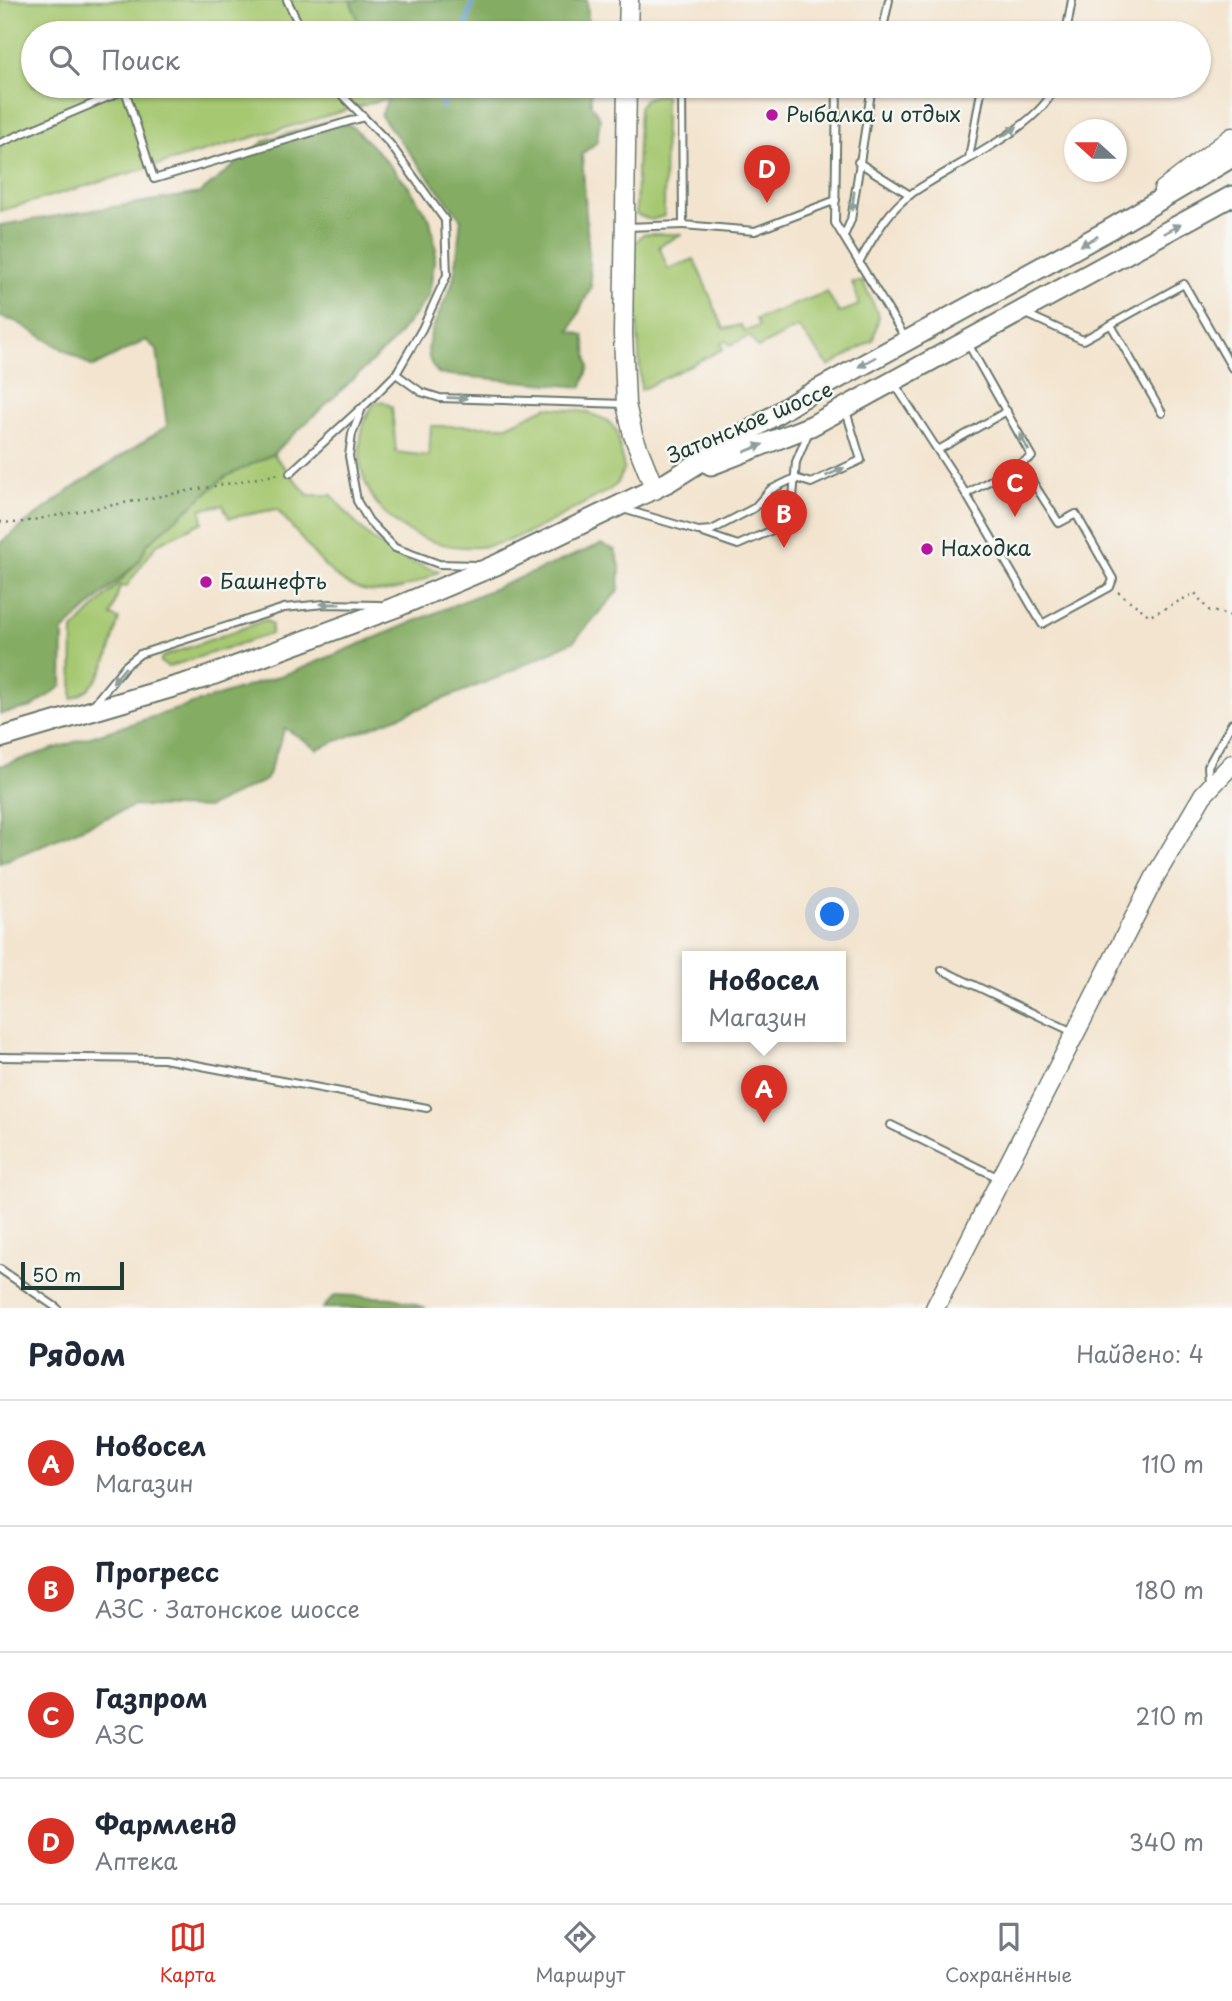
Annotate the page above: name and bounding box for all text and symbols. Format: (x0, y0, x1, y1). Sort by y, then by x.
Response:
search box (21, 21, 1211, 98)
text: Поиск (101, 40, 180, 79)
icon: search (45, 41, 83, 79)
place label: Рыбалка и отдых (786, 97, 961, 129)
marker: Рыбалка и отдых (764, 107, 780, 123)
north arrow (1064, 119, 1127, 182)
one-way arrow (1000, 126, 1019, 139)
pin: D (744, 145, 790, 203)
one-way arrow (848, 191, 859, 213)
one-way arrow (1163, 223, 1182, 235)
one-way arrow (1079, 235, 1098, 247)
one-way arrow (858, 356, 877, 368)
street label: Затонское шоссе (661, 372, 837, 470)
one-way arrow (447, 393, 469, 404)
one-way arrow (1018, 433, 1030, 452)
one-way arrow (744, 443, 765, 454)
pin: C (992, 459, 1038, 517)
one-way arrow (825, 466, 845, 478)
pin: B (761, 490, 807, 548)
place label: Находка (941, 531, 1031, 563)
marker: Находка (919, 541, 935, 557)
place label: Башнефть (220, 564, 327, 596)
marker: Башнефть (198, 574, 214, 590)
one-way arrow (319, 598, 341, 610)
one-way arrow (111, 665, 126, 683)
your location (815, 897, 849, 931)
popup (682, 951, 846, 1042)
text: Новосел (708, 960, 820, 999)
text: Магазин (708, 999, 807, 1034)
pin: A (741, 1065, 787, 1123)
scale bar (21, 1259, 124, 1291)
text: 50 m (32, 1260, 81, 1288)
text: Рядом (28, 1331, 126, 1376)
text: Найдено: 4 (1076, 1336, 1204, 1371)
text: Новосел (95, 1426, 206, 1465)
text: A (42, 1446, 60, 1481)
text: 110 m (1142, 1446, 1204, 1481)
text: Магазин (95, 1465, 194, 1500)
text: Прогресс (95, 1552, 219, 1591)
text: B (43, 1572, 59, 1607)
text: 180 m (1135, 1572, 1204, 1607)
text: АЗС · Затонское шоссе (95, 1591, 360, 1626)
text: Газпром (95, 1678, 208, 1717)
text: C (42, 1698, 60, 1733)
text: 210 m (1136, 1698, 1204, 1733)
text: АЗС (95, 1717, 145, 1752)
text: Фармленд (95, 1804, 236, 1843)
text: D (42, 1824, 60, 1859)
text: 340 m (1129, 1824, 1204, 1859)
text: Аптека (95, 1843, 177, 1878)
tab: Карта (160, 1918, 216, 1988)
tab: Маршрут (535, 1918, 625, 1988)
tab: Сохранённые (945, 1918, 1072, 1988)

